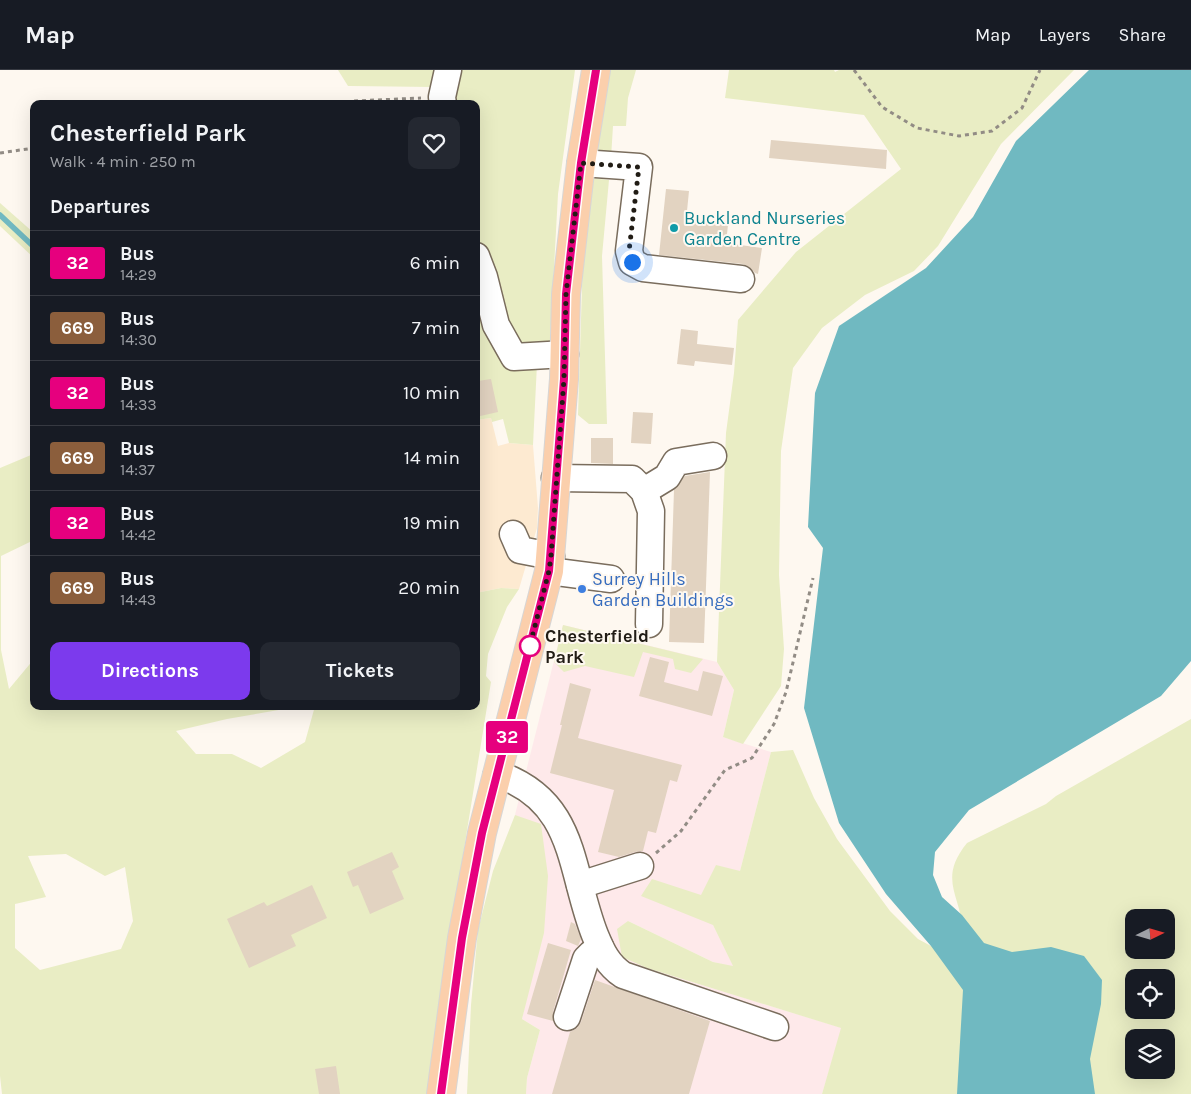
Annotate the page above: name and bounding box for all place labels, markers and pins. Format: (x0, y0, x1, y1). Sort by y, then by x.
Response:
place label: Buckland Nurseries Garden Centre (684, 207, 845, 250)
marker: Buckland Nurseries Garden Centre (668, 222, 680, 234)
place label: Surrey Hills Garden Buildings (592, 568, 734, 611)
marker: Surrey Hills Garden Buildings (576, 583, 588, 595)
place label: Chesterfield Park (545, 625, 649, 668)
marker: Chesterfield Park (519, 635, 541, 657)

